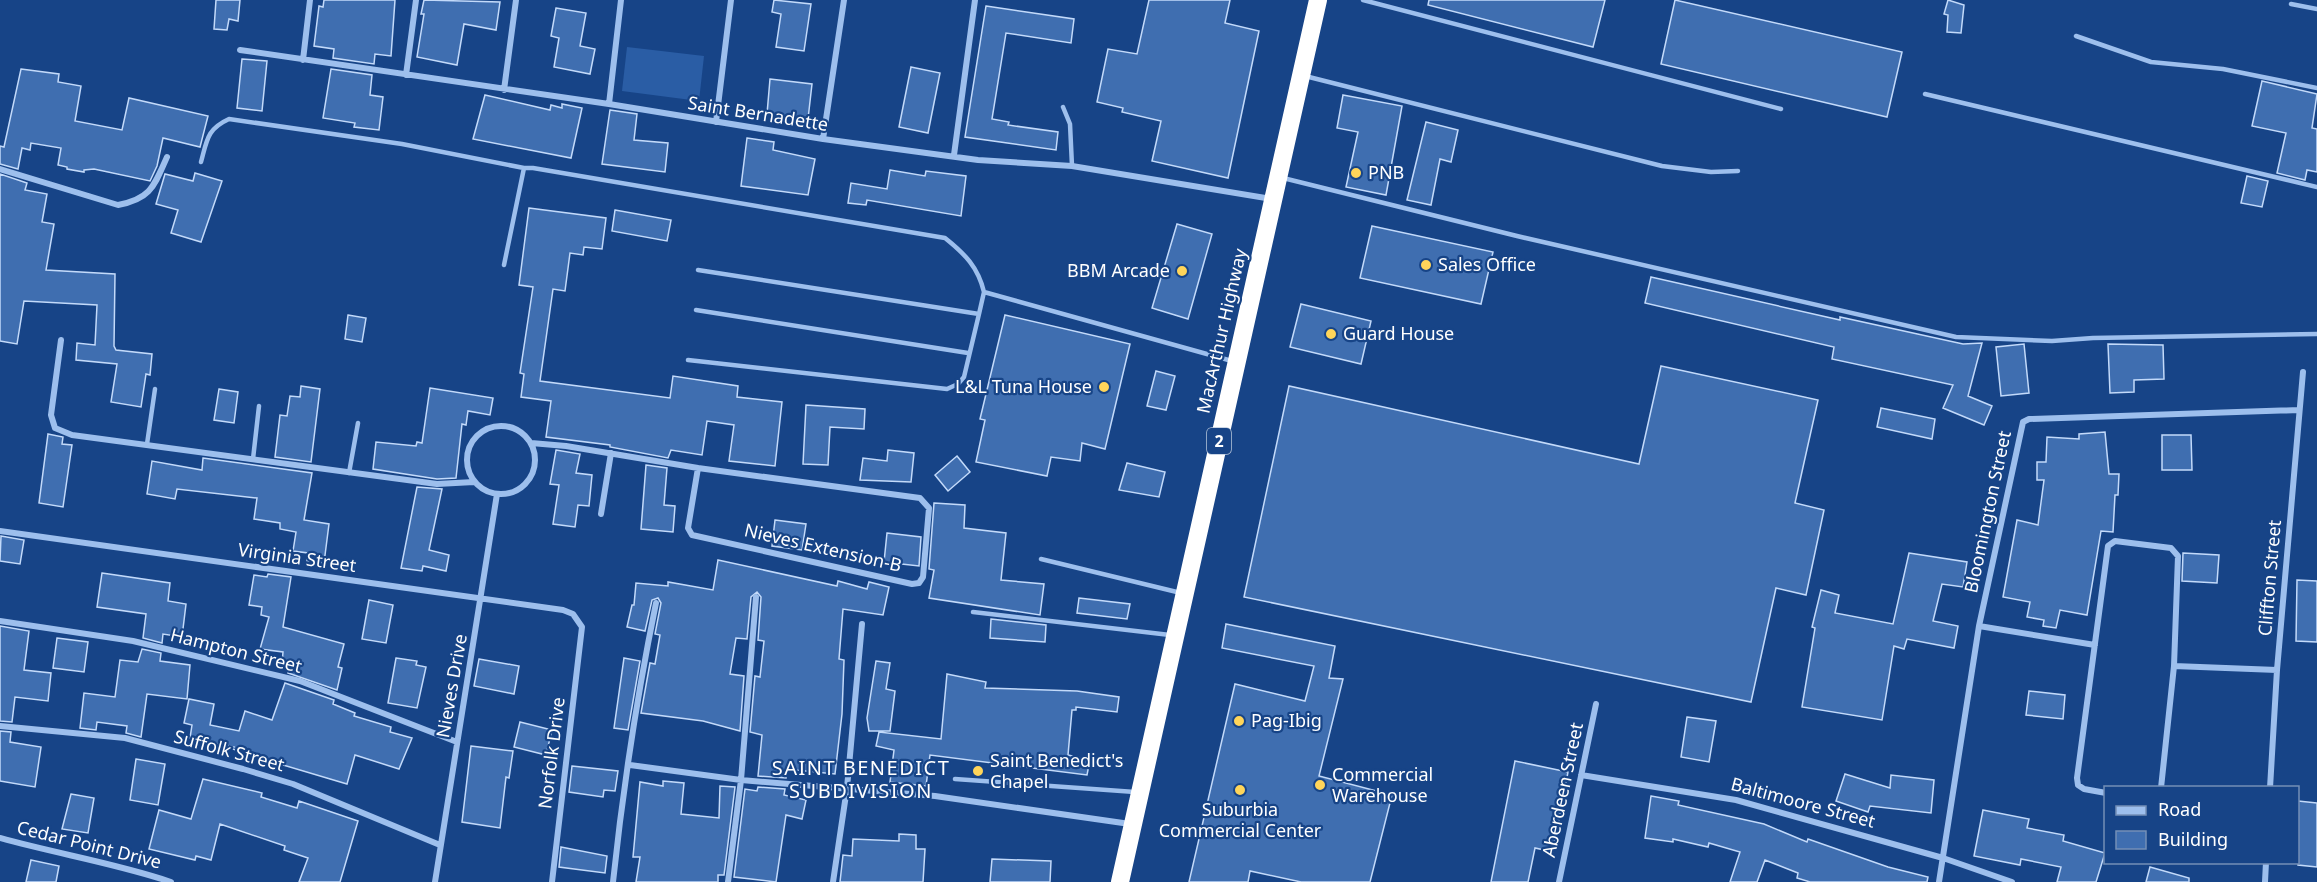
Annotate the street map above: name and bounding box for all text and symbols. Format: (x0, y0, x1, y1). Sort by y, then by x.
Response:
street label: Saint Bernadette (686, 90, 830, 136)
place label: PNB (1368, 160, 1404, 184)
marker: PNB (1349, 166, 1363, 180)
street label: MacArthur Highway (1190, 245, 1252, 416)
place label: Sales Office (1438, 252, 1536, 276)
place label: BBM Arcade (1067, 258, 1170, 282)
marker: Sales Office (1419, 258, 1433, 272)
marker: BBM Arcade (1175, 264, 1189, 278)
place label: Guard House (1343, 321, 1454, 345)
marker: Guard House (1324, 327, 1338, 341)
place label: L&L Tuna House (955, 374, 1092, 398)
marker: L&L Tuna House (1097, 380, 1111, 394)
road number: 2 (1207, 428, 1231, 454)
street label: Bloomington Street (1958, 428, 2016, 595)
street label: Nieves Extension-B (742, 517, 904, 577)
street label: Cliffton Street (2252, 518, 2286, 637)
street label: Virginia Street (236, 537, 358, 577)
street label: Hampton Street (168, 622, 305, 678)
street label: Nieves Drive (430, 632, 472, 740)
street label: Norfolk Drive (532, 696, 570, 810)
place label: Pag-Ibig (1251, 708, 1322, 732)
marker: Pag-Ibig (1232, 714, 1246, 728)
street label: Aberdeen Street (1536, 720, 1588, 859)
street label: Suffolk Street (171, 724, 288, 776)
place label: Saint Benedict's Chapel (990, 748, 1123, 793)
district label: SAINT BENEDICT SUBDIVISION (772, 754, 950, 804)
place label: Commercial Warehouse (1332, 762, 1433, 807)
marker: Saint Benedict's Chapel (971, 764, 985, 778)
street label: Baltimoore Street (1729, 771, 1878, 833)
marker: Commercial Warehouse (1313, 778, 1327, 792)
marker: Suburbia Commercial Center (1233, 783, 1247, 797)
legend (2104, 786, 2299, 864)
place label: Suburbia Commercial Center (1159, 797, 1322, 842)
text: Road (2158, 797, 2201, 821)
street label: Cedar Point Drive (15, 814, 164, 874)
text: Building (2158, 827, 2228, 851)

